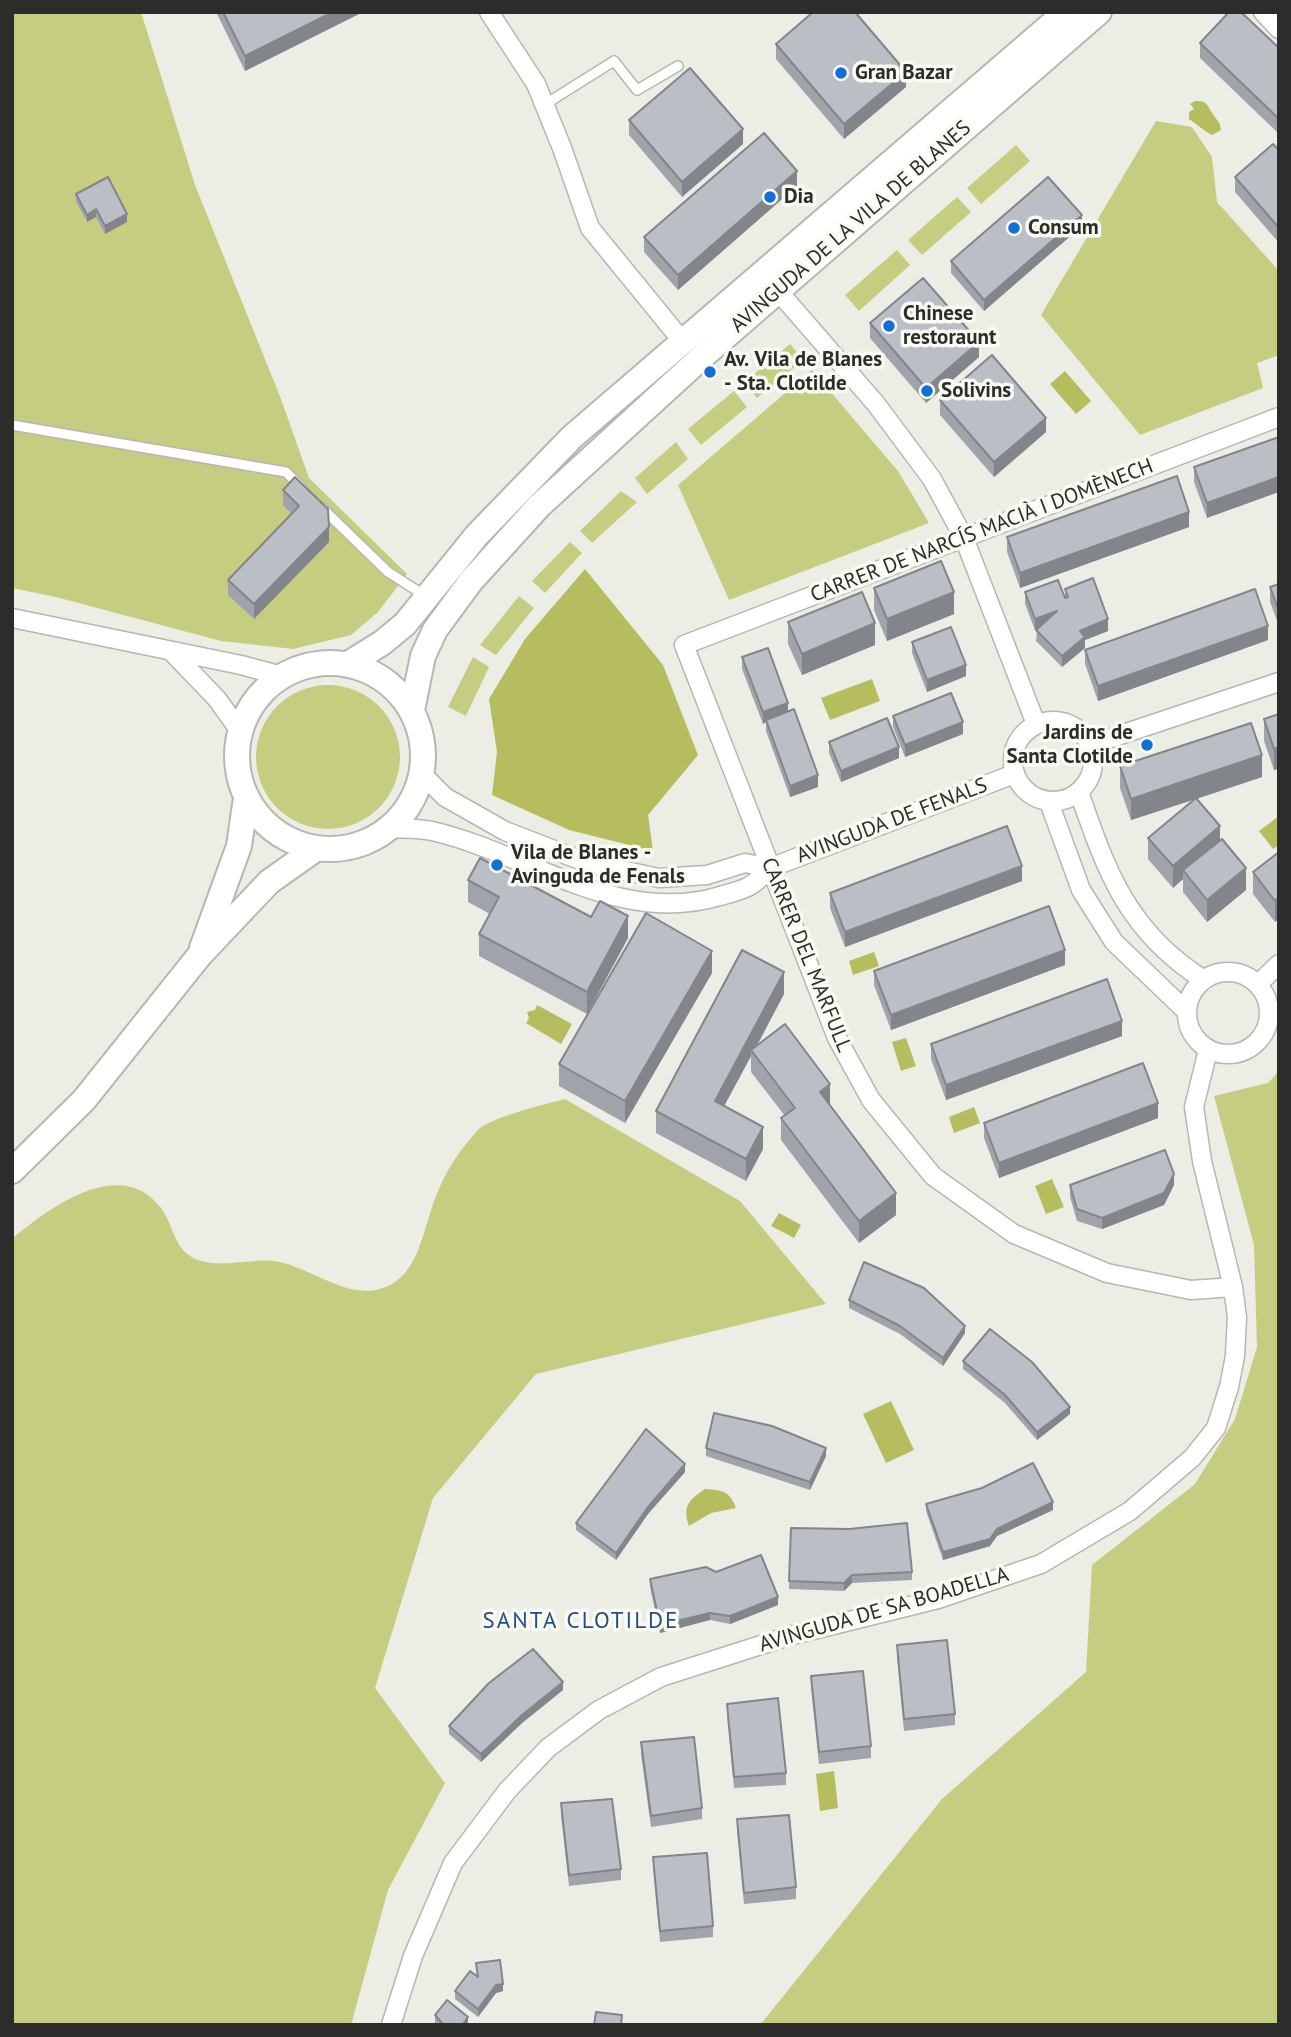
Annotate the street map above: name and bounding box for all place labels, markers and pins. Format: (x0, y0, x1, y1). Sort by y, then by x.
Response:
place label: Gran Bazar (855, 60, 953, 86)
marker: Gran Bazar (833, 65, 849, 81)
place label: Dia (784, 184, 814, 210)
marker: Dia (762, 189, 778, 205)
place label: Consum (1028, 215, 1099, 241)
marker: Consum (1006, 220, 1022, 236)
place label: Chinese restoraunt (903, 301, 996, 351)
marker: Chinese restoraunt (881, 318, 897, 334)
place label: Av. Vila de Blanes - Sta. Clotilde (724, 347, 882, 397)
marker: Av. Vila de Blanes - Sta. Clotilde (702, 364, 718, 380)
place label: Solivins (941, 378, 1011, 404)
marker: Solivins (919, 383, 935, 399)
place label: Jardins de Santa Clotilde (1007, 720, 1133, 770)
marker: Jardins de Santa Clotilde (1139, 737, 1155, 753)
place label: Vila de Blanes - Avinguda de Fenals (511, 840, 685, 890)
marker: Vila de Blanes - Avinguda de Fenals (489, 857, 505, 873)

